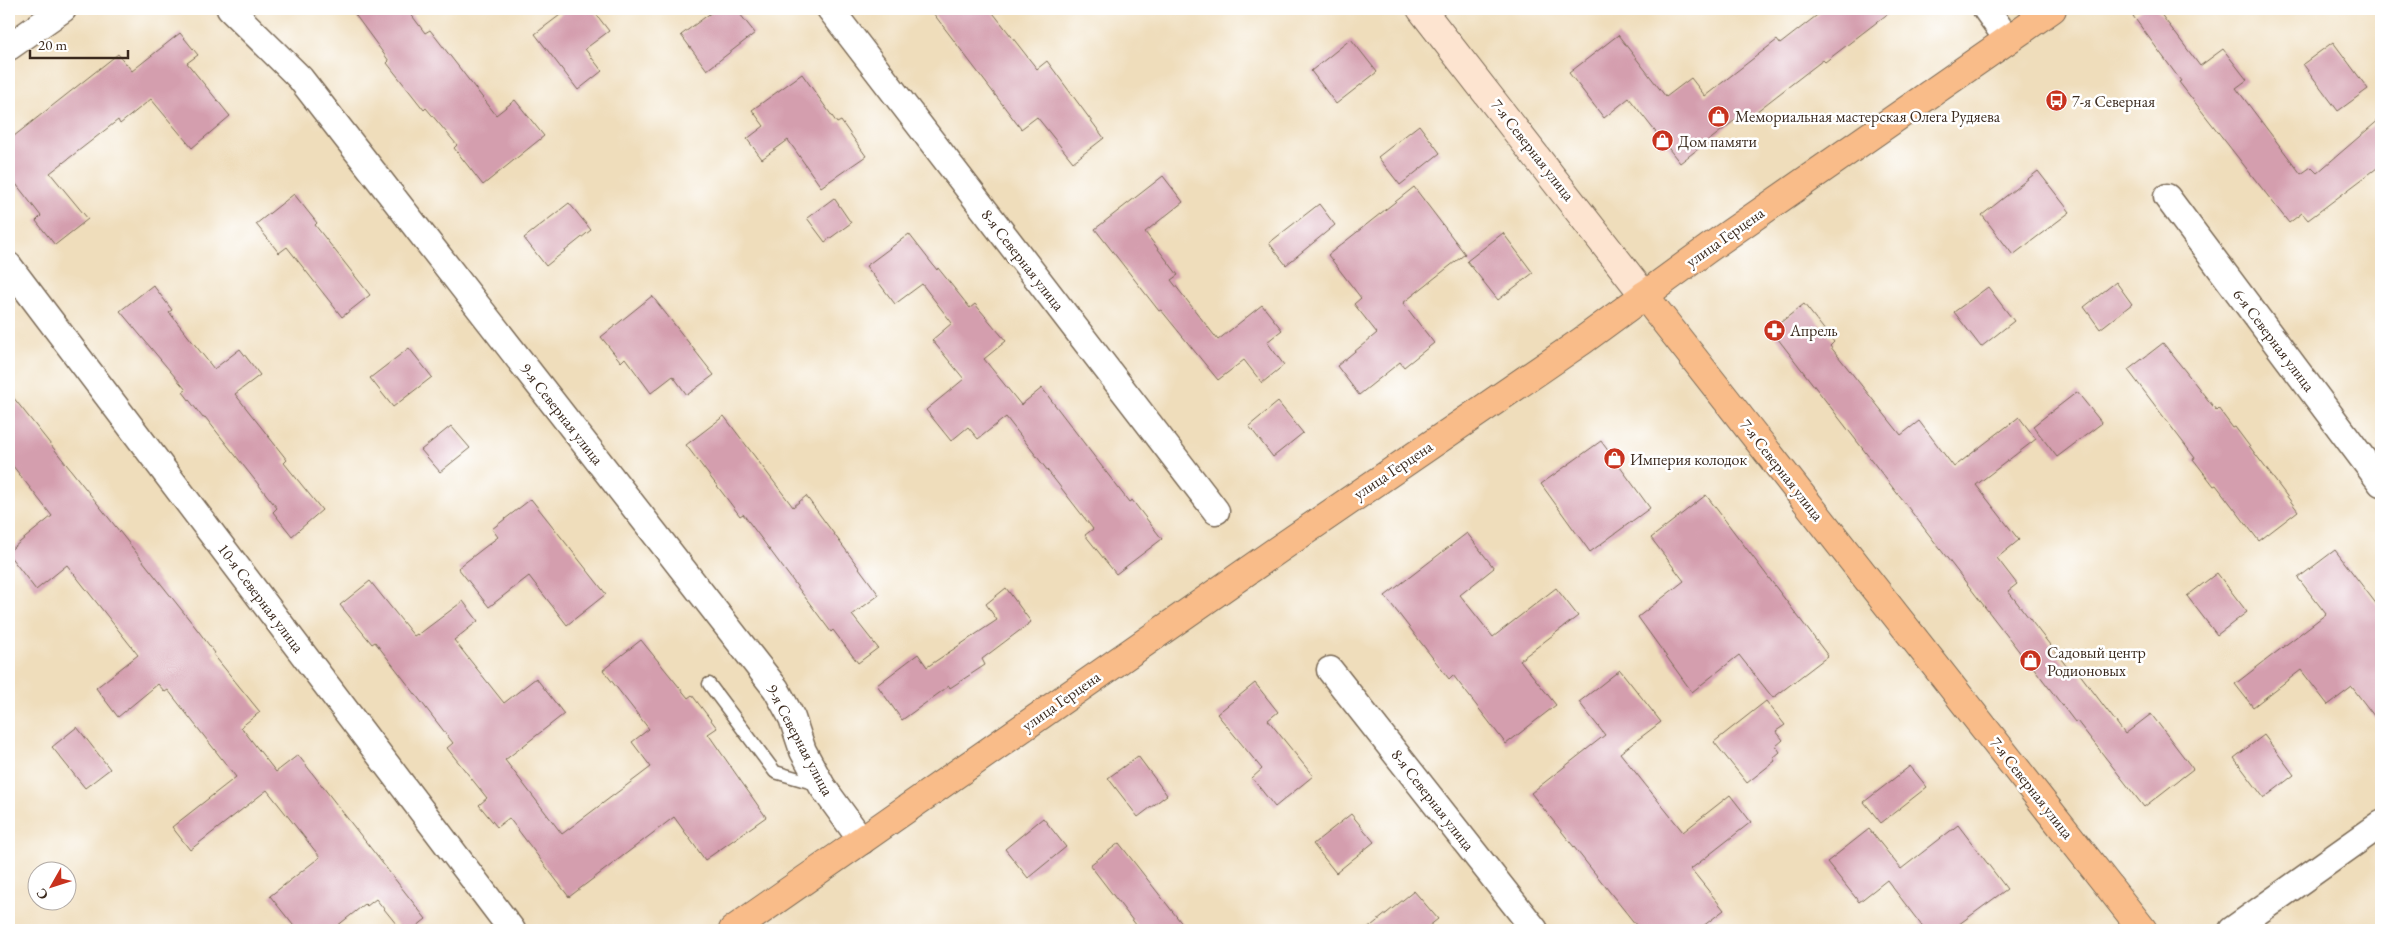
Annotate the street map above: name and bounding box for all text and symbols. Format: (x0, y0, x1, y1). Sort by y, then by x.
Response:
scale bar (30, 28, 128, 60)
text: 20 m (38, 35, 67, 54)
bus stop icon: 7-я Северная (2044, 89, 2068, 113)
place label: 7-я Северная (2072, 91, 2155, 112)
street label: 7-я Северная улица (1487, 95, 1580, 206)
shop icon: Мемориальная мастерская Олега Рудяева (1707, 104, 1731, 128)
place label: Мемориальная мастерская Олега Рудяева (1735, 106, 2001, 127)
shop icon: Дом памяти (1650, 129, 1674, 153)
place label: Дом памяти (1678, 131, 1757, 152)
street label: улица Герцена (1682, 202, 1769, 272)
street label: 8-я Северная улица (977, 205, 1070, 316)
street label: 6-я Северная улица (2228, 284, 2320, 396)
pharmacy icon: Апрель (1762, 318, 1786, 342)
place label: Апрель (1789, 320, 1838, 341)
street label: 9-я Северная улица (516, 359, 609, 470)
street label: 7-я Северная улица (1736, 415, 1829, 526)
street label: улица Герцена (1349, 435, 1437, 504)
shop icon: Империя колодок (1602, 447, 1626, 471)
place label: Империя колодок (1630, 449, 1748, 470)
street label: 10-я Северная улица (213, 539, 309, 657)
place label: Садовый центр Родионовых (2047, 642, 2146, 681)
shop icon: Садовый центр Родионовых (2019, 649, 2043, 673)
street label: улица Герцена (1018, 666, 1105, 736)
street label: 9-я Северная улица (762, 680, 839, 800)
street label: 7-я Северная улица (1986, 733, 2079, 844)
street label: 8-я Северная улица (1387, 745, 1480, 856)
north arrow (28, 862, 78, 912)
text: С (32, 885, 52, 904)

